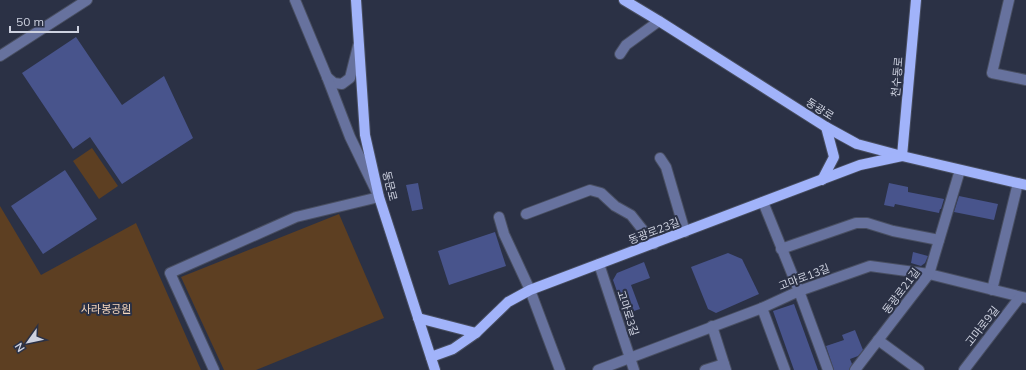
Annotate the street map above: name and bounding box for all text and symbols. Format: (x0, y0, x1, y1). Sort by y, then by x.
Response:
scale bar (10, 8, 78, 34)
text: 50 m (16, 14, 44, 29)
street label: 천수동로 (888, 56, 906, 98)
street label: 동광로 (803, 95, 837, 123)
street label: 동문로 (380, 170, 400, 202)
street label: 동광로23길 (626, 215, 682, 247)
street label: 고마로13길 (776, 261, 832, 293)
street label: 동광로21길 (879, 265, 923, 317)
street label: 고마로3길 (614, 288, 642, 338)
park label: 사라봉공원 (81, 302, 131, 316)
street label: 고마로9길 (962, 303, 1002, 349)
north arrow (8, 322, 48, 362)
text: N (11, 340, 28, 355)

